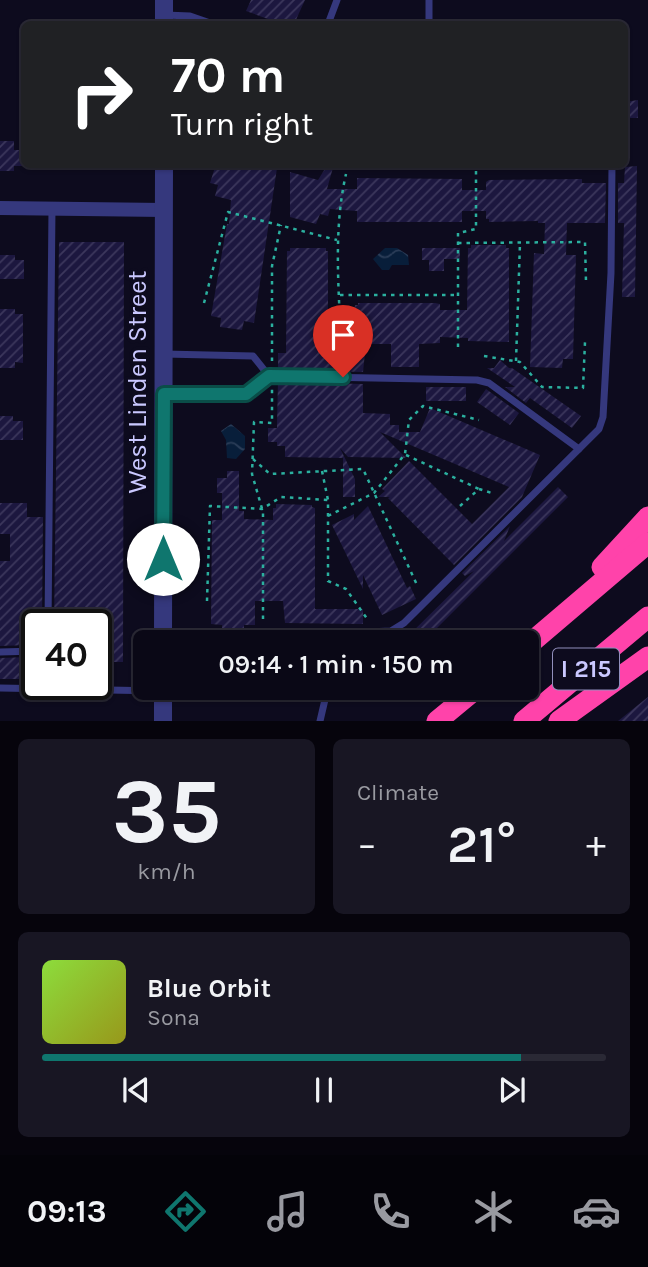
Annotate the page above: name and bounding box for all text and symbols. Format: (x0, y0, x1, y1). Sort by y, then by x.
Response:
text: 70 m (171, 47, 285, 104)
icon: right (56, 49, 147, 140)
text: Turn right (171, 106, 313, 143)
street label: West Linden Street (122, 270, 153, 493)
pin (313, 305, 373, 377)
icon: arrive (324, 316, 362, 354)
position arrow (126, 522, 200, 596)
speed limit sign: 40 (21, 609, 112, 700)
road number: I 215 (553, 648, 619, 690)
text: 09:14 · 1 min · 150 m (218, 649, 454, 680)
text: 35 (112, 759, 221, 865)
text: Climate (357, 779, 439, 806)
text: 21° (447, 814, 516, 875)
text: − (357, 822, 377, 867)
text: + (586, 822, 606, 867)
text: km/h (137, 858, 196, 885)
text: Blue Orbit (147, 973, 271, 1004)
text: Sona (147, 1004, 200, 1031)
icon: previous (117, 1071, 155, 1109)
icon: pause (305, 1071, 343, 1109)
icon: next (493, 1071, 531, 1109)
icon: directions (161, 1187, 210, 1236)
icon: music (263, 1187, 312, 1236)
icon: phone (366, 1187, 415, 1236)
icon: climate (469, 1187, 518, 1236)
icon: car (572, 1187, 621, 1236)
text: 09:13 (27, 1193, 107, 1230)

